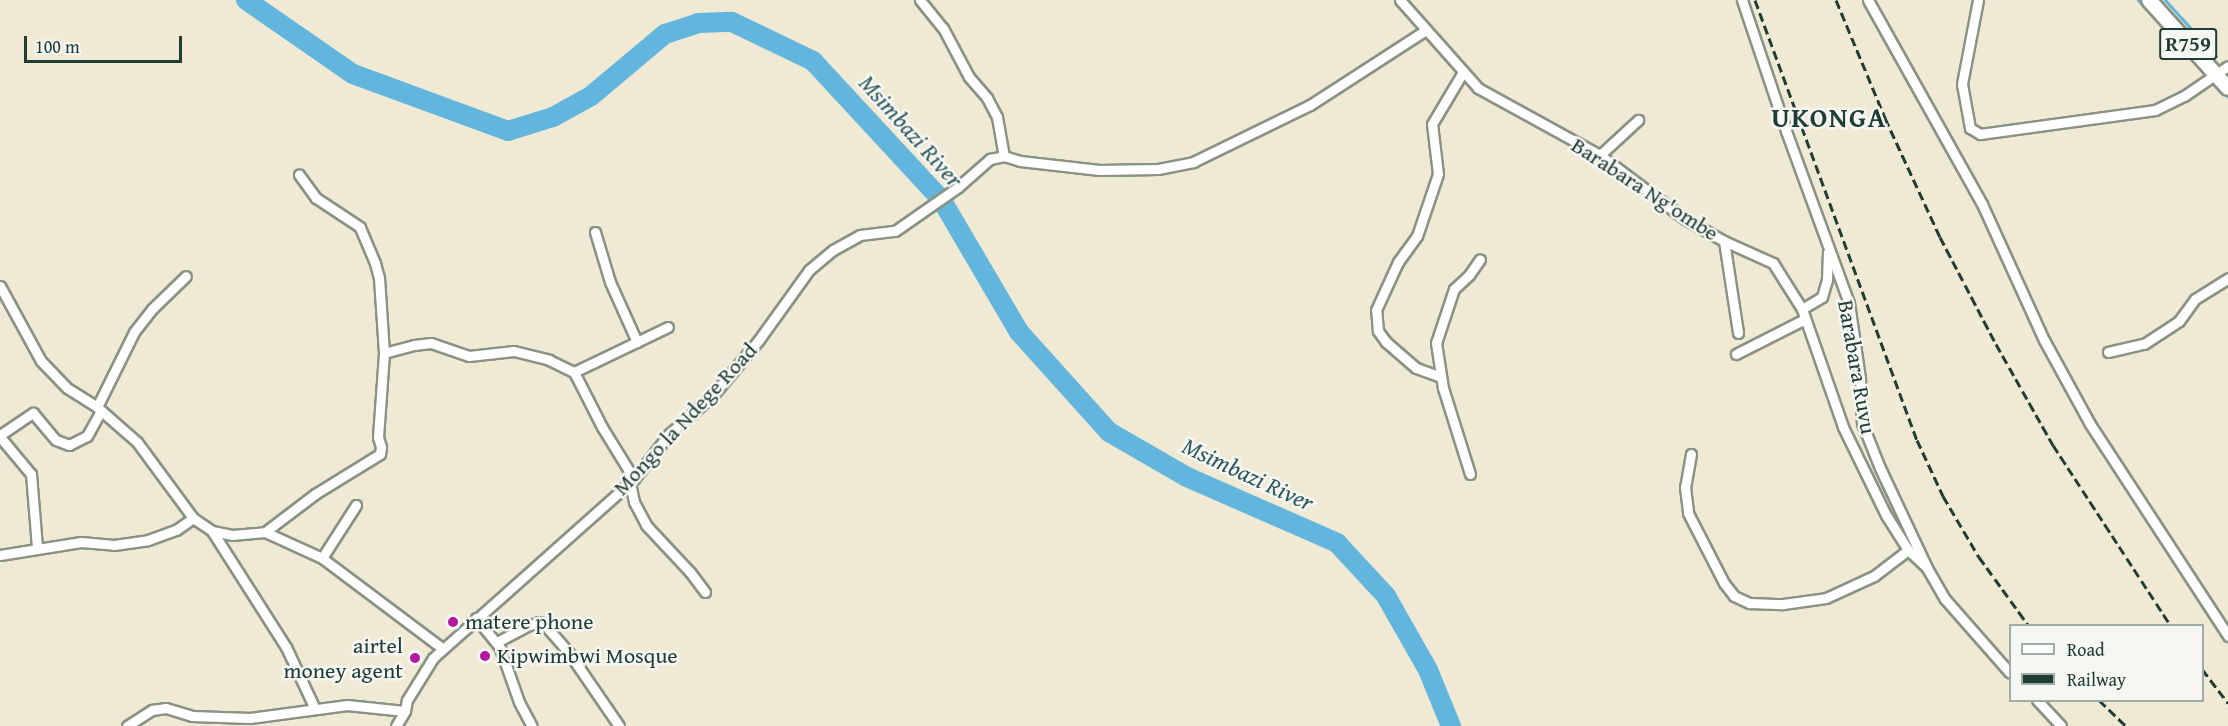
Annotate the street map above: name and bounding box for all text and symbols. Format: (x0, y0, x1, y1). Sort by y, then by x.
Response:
scale bar (27, 24, 184, 62)
road number: R759 (2158, 26, 2218, 62)
text: 100 m (35, 33, 80, 60)
water label: Msimbazi River (853, 69, 969, 193)
district label: UKONGA (1771, 100, 1887, 134)
street label: Barabara Ng'ombe (1567, 132, 1723, 246)
street label: Barabara Ruvu (1832, 298, 1882, 436)
street label: Mongo la Ndege Road (608, 337, 762, 501)
water label: Msimbazi River (1178, 431, 1318, 517)
place label: matere phone (465, 609, 593, 635)
marker: matere phone (446, 615, 460, 629)
legend (2009, 624, 2204, 702)
place label: airtel money agent (284, 632, 403, 684)
text: Road (2067, 636, 2105, 663)
place label: Kipwimbwi Mosque (497, 643, 678, 669)
marker: Kipwimbwi Mosque (478, 649, 492, 663)
marker: airtel money agent (408, 651, 422, 665)
text: Railway (2067, 666, 2126, 693)

